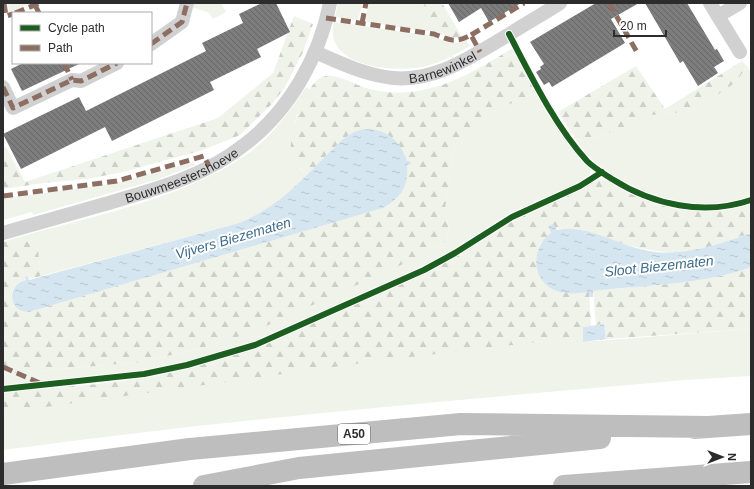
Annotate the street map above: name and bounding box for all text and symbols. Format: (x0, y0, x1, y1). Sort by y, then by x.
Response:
legend (12, 12, 152, 64)
scale bar (614, 12, 666, 38)
text: 20 m (620, 19, 647, 33)
text: Cycle path (48, 21, 105, 35)
text: Path (48, 41, 73, 55)
street label: Barnewinkel (408, 48, 479, 86)
street label: Bouwmeestershoeve (123, 145, 241, 205)
water label: Vijvers Biezematen (173, 214, 293, 262)
water label: Sloot Biezematen (604, 252, 715, 280)
road number: A50 (338, 424, 370, 444)
north arrow (702, 437, 742, 477)
text: N (726, 453, 738, 461)

